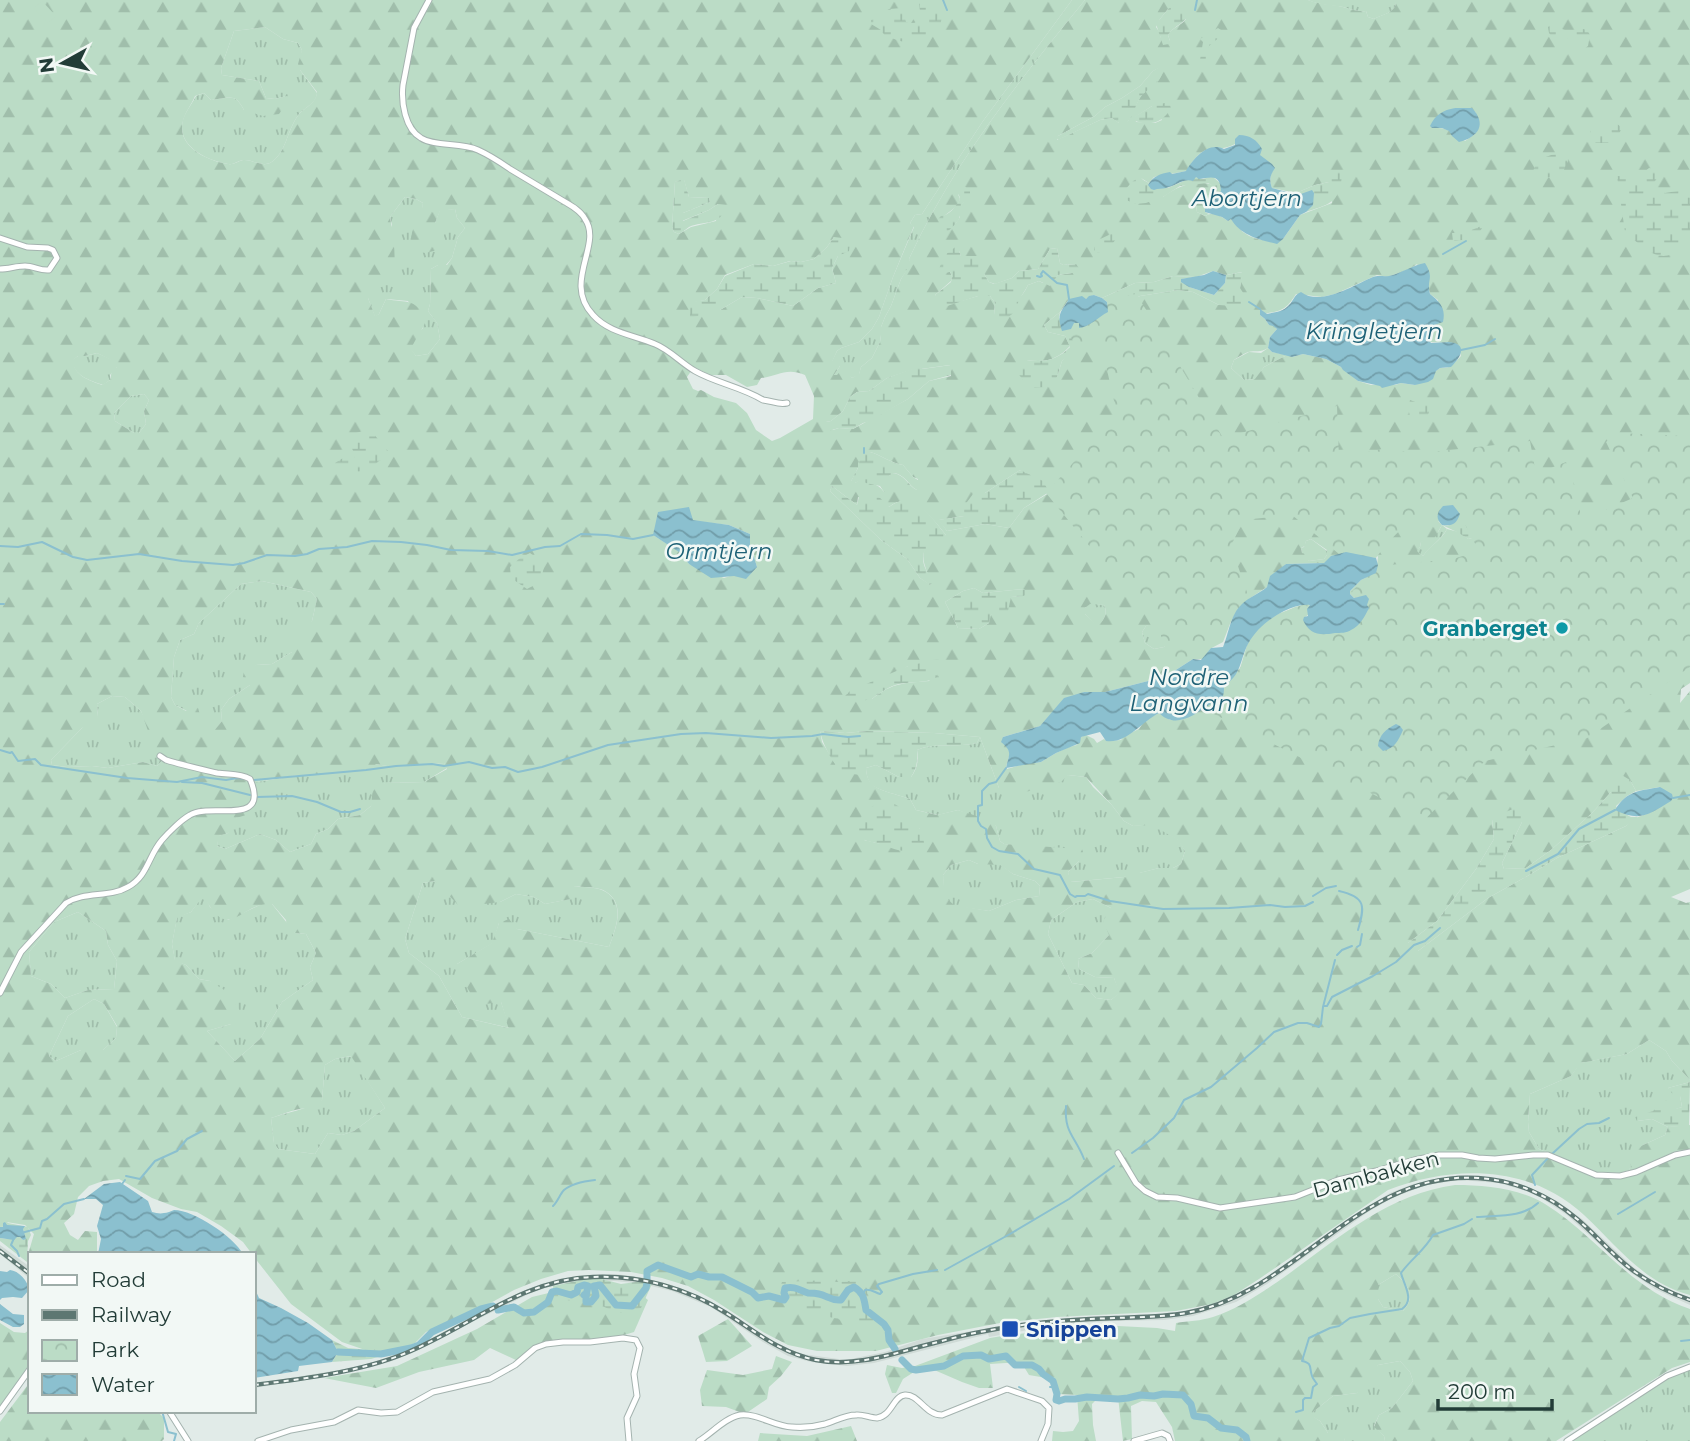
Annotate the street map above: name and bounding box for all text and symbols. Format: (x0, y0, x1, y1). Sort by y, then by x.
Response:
north arrow (28, 28, 98, 98)
text: N (34, 56, 59, 75)
water label: Abortjern (1190, 184, 1302, 212)
water label: Kringletjern (1306, 317, 1442, 345)
water label: Ormtjern (666, 537, 772, 565)
place label: Granberget (1422, 616, 1548, 641)
marker: Granberget (1554, 620, 1570, 636)
water label: Nordre Langvann (1129, 663, 1249, 717)
street label: Dambakken (1310, 1145, 1442, 1203)
legend (28, 1252, 256, 1413)
text: Road (91, 1267, 146, 1292)
text: Railway (91, 1302, 172, 1327)
place label: Snippen (1026, 1317, 1117, 1342)
marker: Snippen (1000, 1319, 1020, 1339)
text: Park (91, 1337, 139, 1362)
scale bar (1438, 1368, 1552, 1412)
text: Water (91, 1372, 155, 1397)
text: 200 m (1448, 1379, 1515, 1404)

